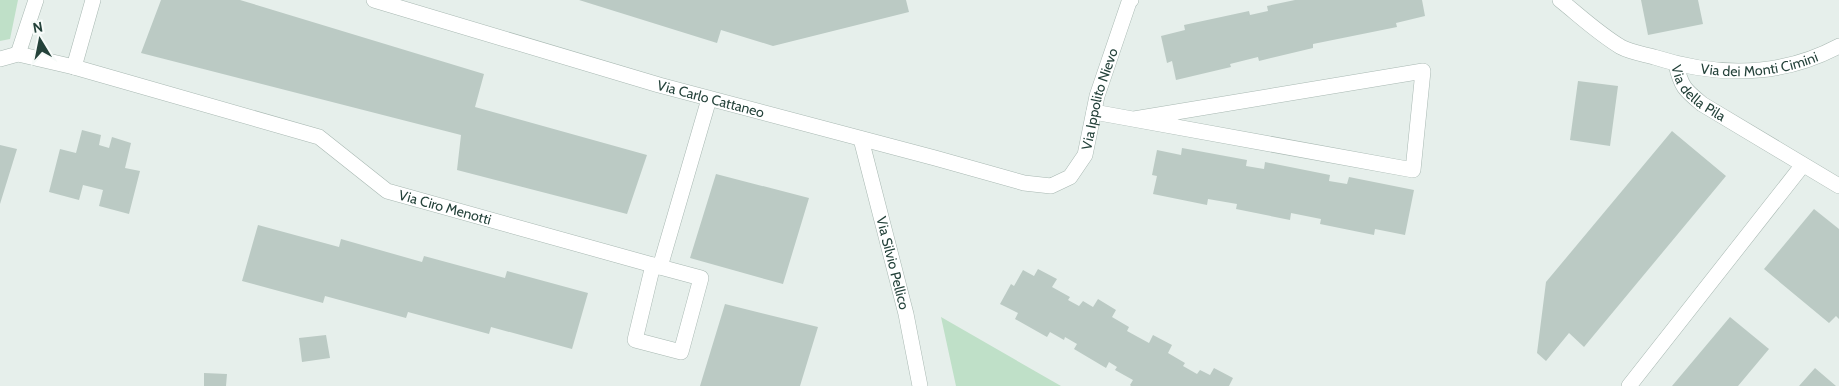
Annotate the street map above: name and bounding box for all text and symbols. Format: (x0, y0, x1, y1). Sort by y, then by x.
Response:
north arrow (15, 15, 65, 65)
text: N (31, 17, 44, 37)
street label: Via Ippolito Nievo (1077, 45, 1122, 152)
street label: Via dei Monti Cimini (1699, 48, 1821, 80)
street label: Via della Pila (1667, 63, 1729, 125)
street label: Via Carlo Cattaneo (655, 76, 767, 122)
street label: Via Ciro Menotti (397, 186, 493, 229)
street label: Via Silvio Pellico (872, 214, 914, 312)

